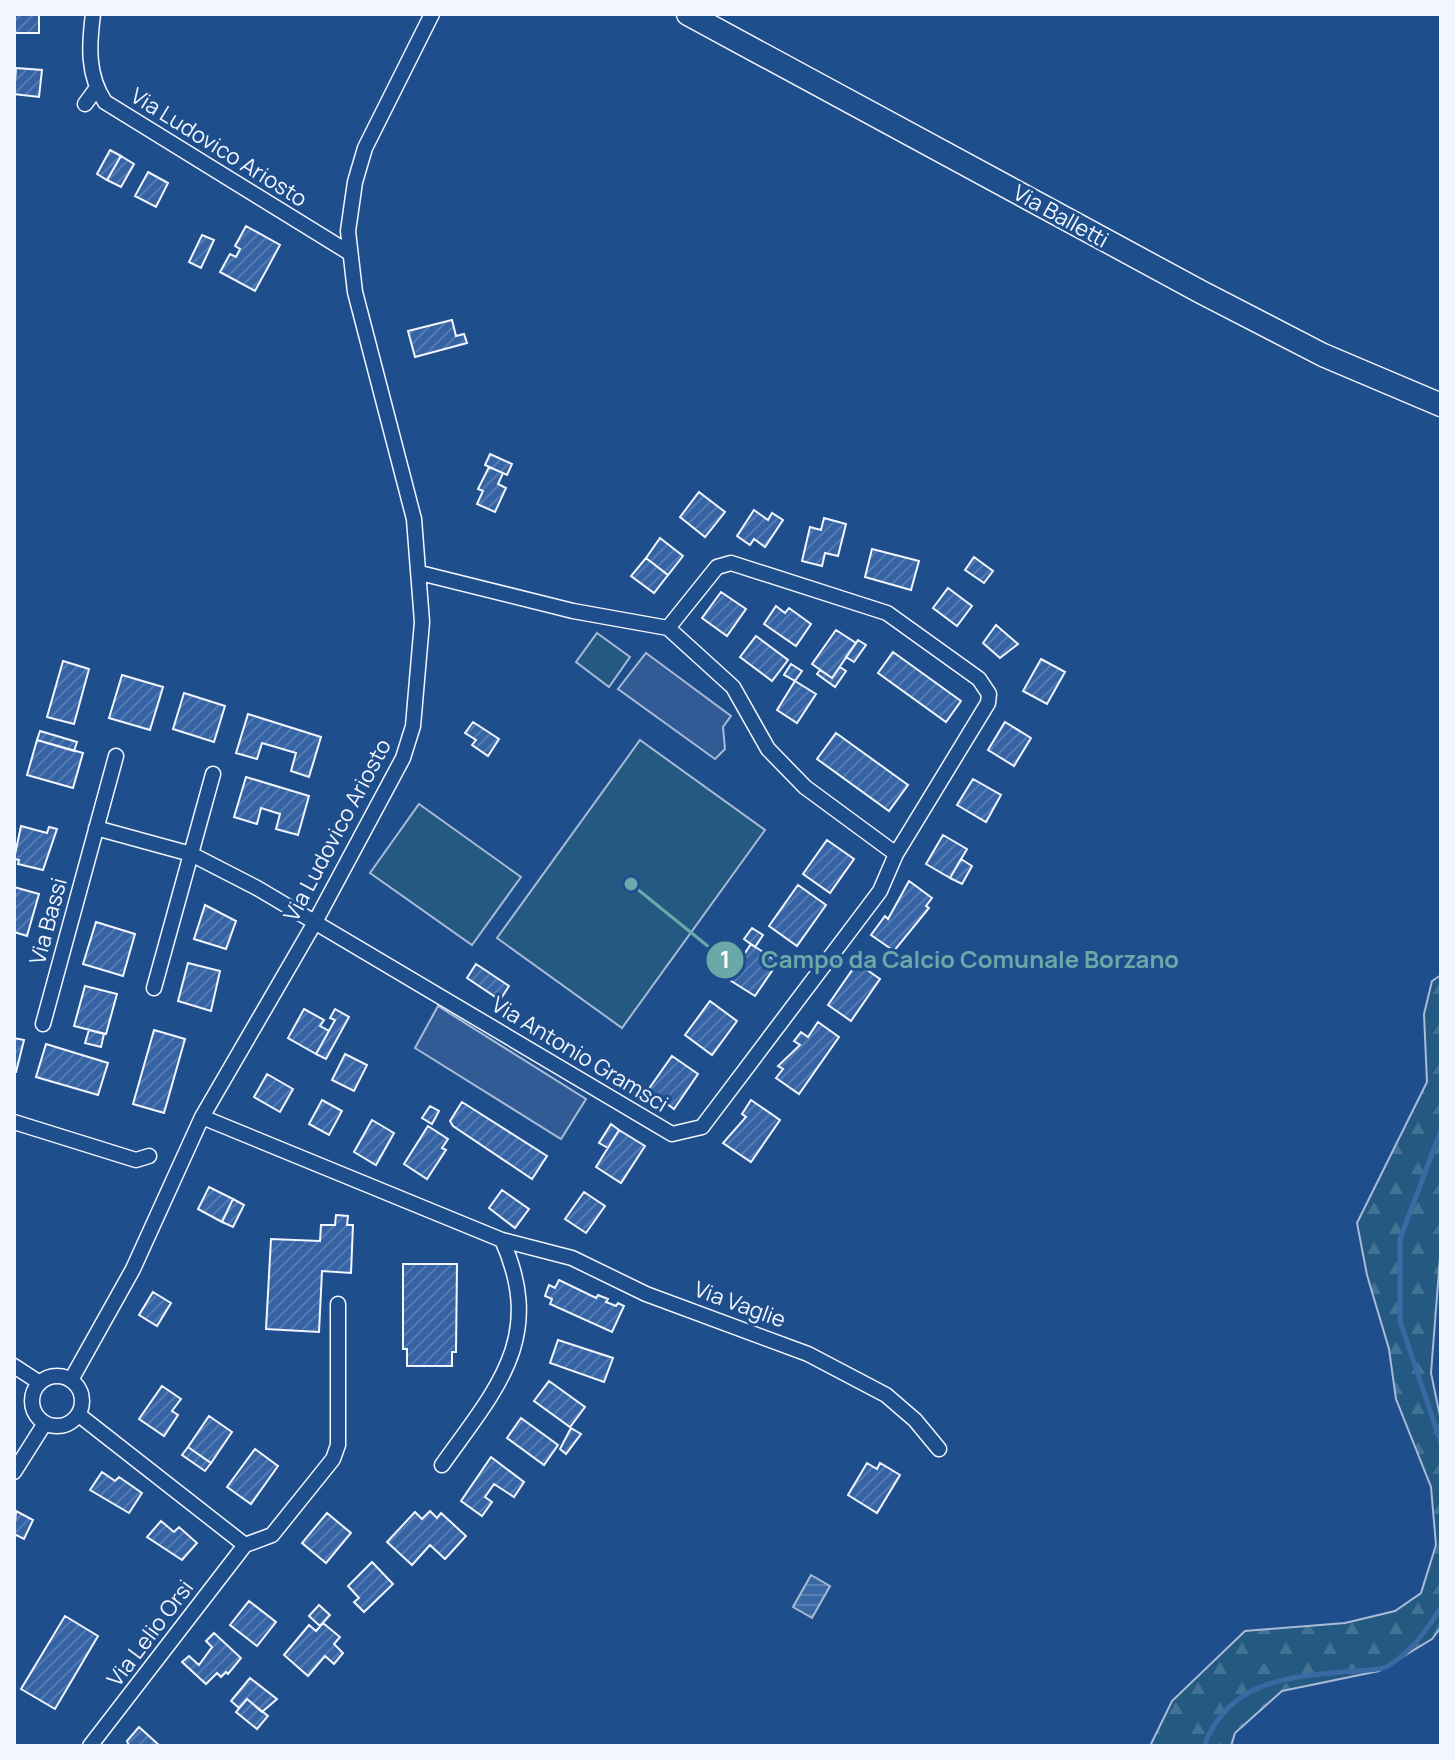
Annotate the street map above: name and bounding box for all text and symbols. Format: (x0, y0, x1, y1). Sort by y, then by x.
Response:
street label: Via Ludovico Ariosto (125, 81, 313, 213)
street label: Via Balletti (1008, 177, 1114, 255)
street label: Via Ludovico Ariosto (276, 733, 398, 927)
street label: Via Bassi (22, 874, 74, 968)
callout: Campo da Calcio Comunale Borzano (705, 936, 1195, 984)
text: 1 (720, 942, 730, 975)
text: Campo da Calcio Comunale Borzano (761, 942, 1179, 975)
street label: Via Antonio Gramsci (486, 989, 674, 1119)
street label: Via Vaglie (690, 1274, 790, 1334)
street label: Via Lelio Orsi (100, 1573, 200, 1693)

